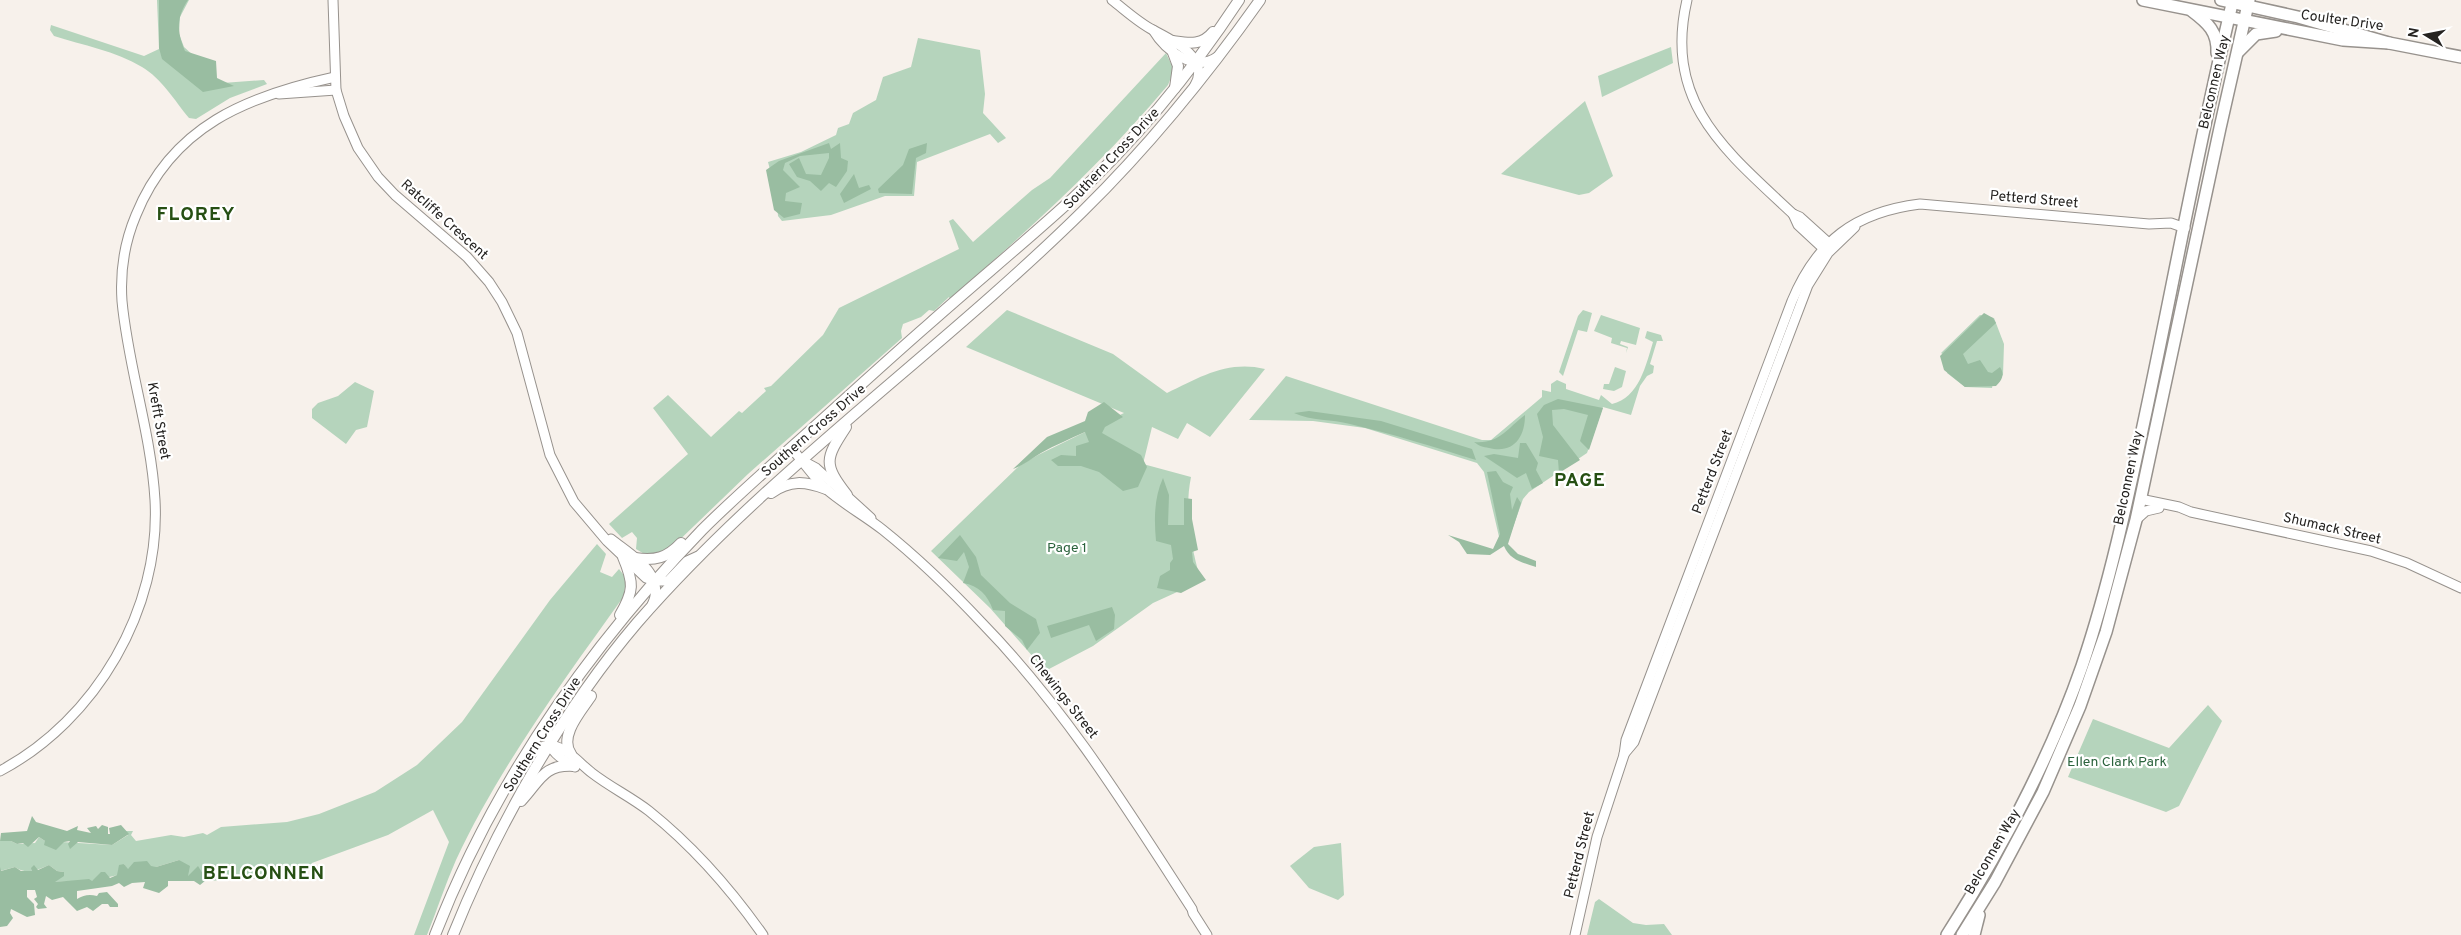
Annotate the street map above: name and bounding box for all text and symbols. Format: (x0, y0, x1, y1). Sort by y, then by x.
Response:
street label: Coulter Drive (2300, 7, 2384, 35)
north arrow (2401, 10, 2451, 60)
text: N (2405, 27, 2424, 39)
street label: Belconnen Way (2196, 33, 2234, 131)
street label: Southern Cross Drive (1061, 105, 1163, 213)
street label: Ratcliffe Crescent (397, 176, 491, 264)
street label: Petterd Street (1989, 188, 2079, 212)
district label: FLOREY (157, 203, 235, 227)
street label: Krefft Street (143, 381, 173, 461)
street label: Southern Cross Drive (758, 381, 870, 481)
street label: Petterd Street (1689, 427, 1737, 517)
street label: Belconnen Way (2111, 429, 2147, 527)
district label: PAGE (1554, 469, 1606, 493)
street label: Shumack Street (2281, 509, 2383, 549)
park label: Page 1 (1047, 540, 1087, 557)
street label: Chewings Street (1025, 651, 1101, 743)
street label: Southern Cross Drive (501, 674, 585, 796)
park label: Ellen Clark Park (2067, 754, 2167, 771)
street label: Belconnen Way (1962, 806, 2024, 898)
street label: Petterd Street (1561, 810, 1599, 900)
district label: BELCONNEN (203, 862, 325, 886)

